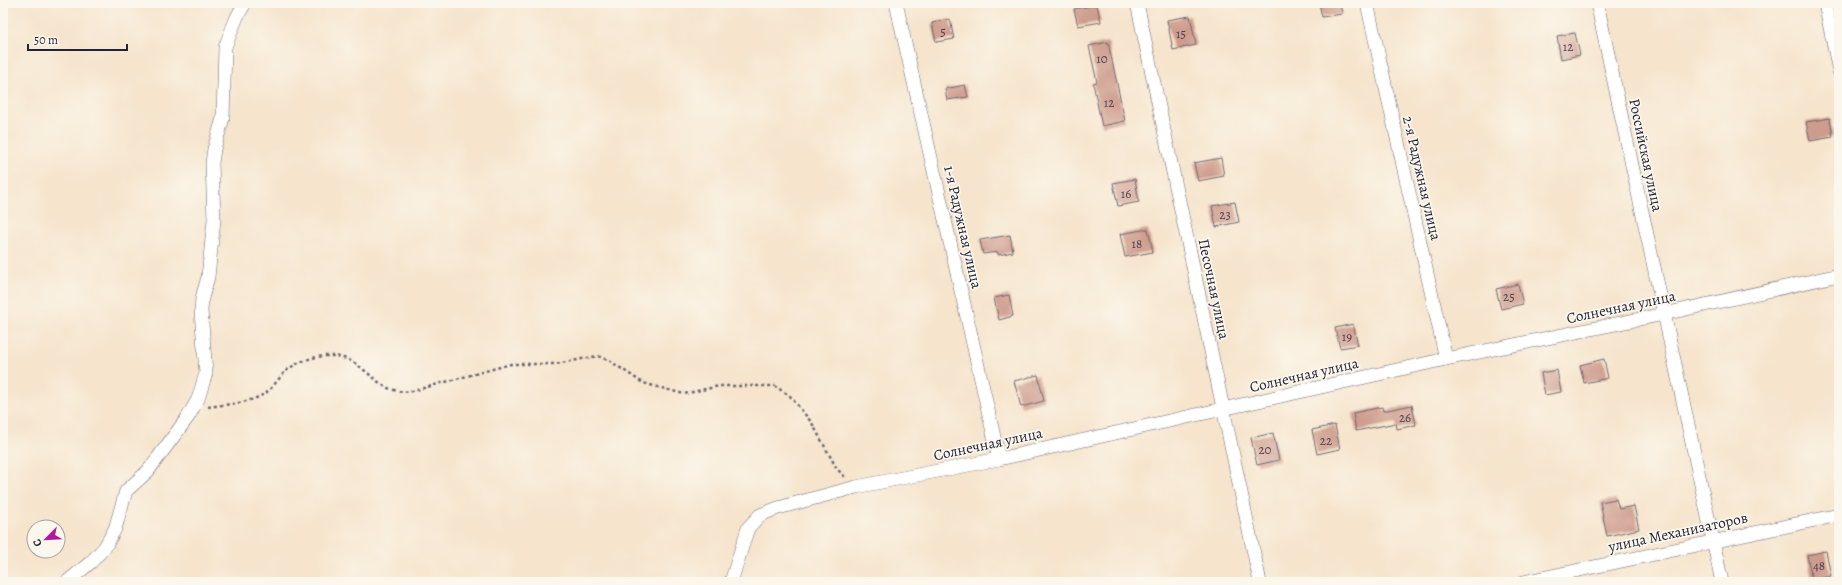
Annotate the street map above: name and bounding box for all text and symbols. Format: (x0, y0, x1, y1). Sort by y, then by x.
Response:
house number: 5 (940, 23, 946, 40)
house number: 15 (1176, 25, 1186, 42)
scale bar (28, 26, 127, 52)
text: 50 m (34, 32, 58, 48)
house number: 12 (1563, 38, 1573, 55)
house number: 10 (1096, 50, 1108, 67)
house number: 12 (1104, 94, 1114, 111)
street label: Российская улица (1624, 97, 1668, 213)
street label: 2-я Радужная улица (1398, 114, 1446, 242)
street label: 1-я Радужная улица (939, 164, 987, 290)
house number: 16 (1121, 185, 1131, 202)
house number: 23 (1219, 206, 1231, 223)
house number: 18 (1132, 235, 1142, 252)
street label: Песочная улица (1194, 237, 1234, 341)
street label: Солнечная улица (1565, 286, 1677, 328)
house number: 25 (1503, 288, 1515, 305)
house number: 19 (1342, 328, 1352, 345)
street label: Солнечная улица (1248, 353, 1360, 397)
house number: 26 (1399, 409, 1411, 426)
street label: Солнечная улица (932, 423, 1044, 465)
house number: 22 (1320, 432, 1332, 449)
house number: 20 (1258, 441, 1272, 458)
street label: улица Механизаторов (1606, 507, 1749, 557)
north arrow (26, 519, 66, 559)
text: С (29, 537, 46, 549)
house number: 48 (1813, 557, 1825, 574)

